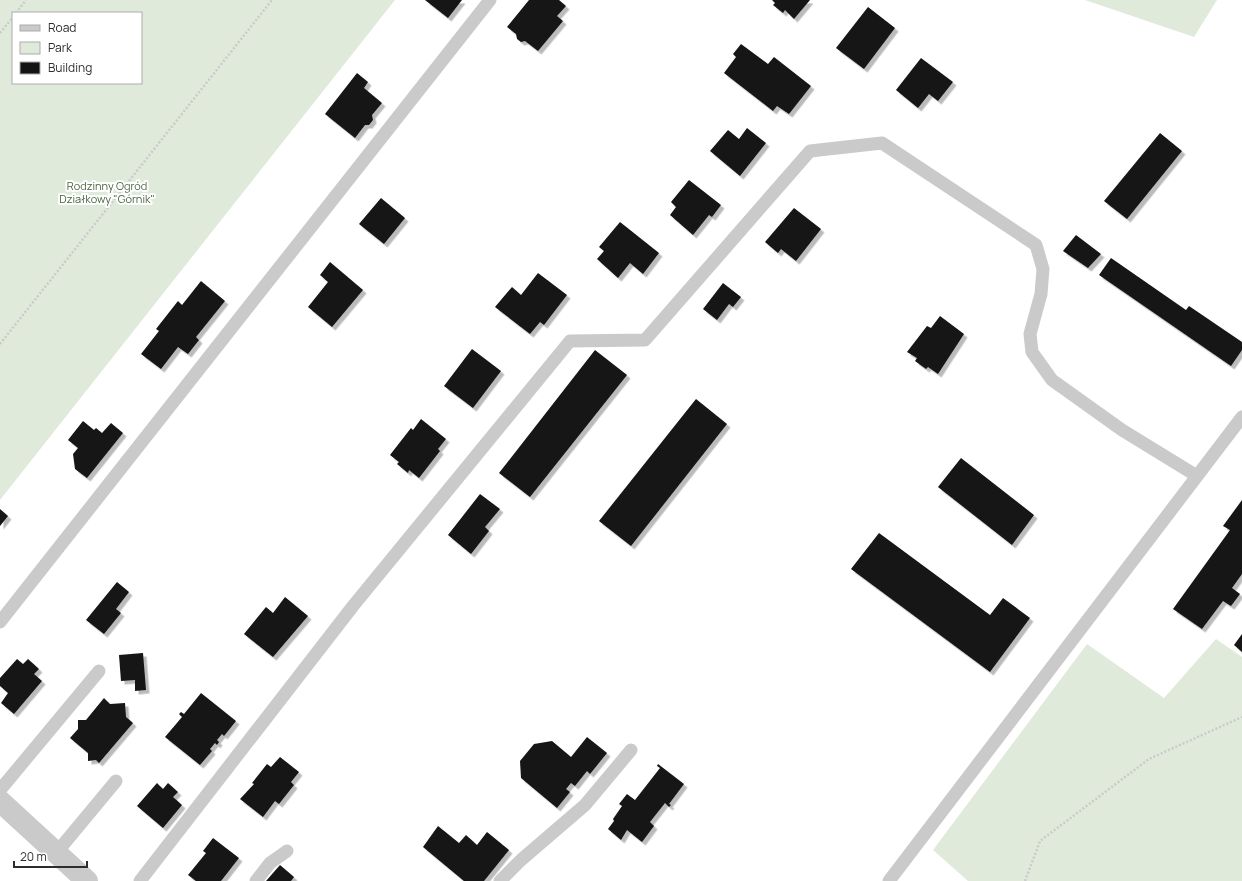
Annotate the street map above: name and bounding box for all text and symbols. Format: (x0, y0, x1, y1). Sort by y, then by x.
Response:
legend (12, 12, 142, 84)
text: Road (48, 19, 76, 36)
text: Park (48, 39, 73, 56)
text: Building (48, 59, 92, 76)
park label: Rodzinny Ogród Działkowy "Górnik" (59, 178, 155, 206)
scale bar (14, 843, 87, 869)
text: 20 m (20, 848, 47, 865)

